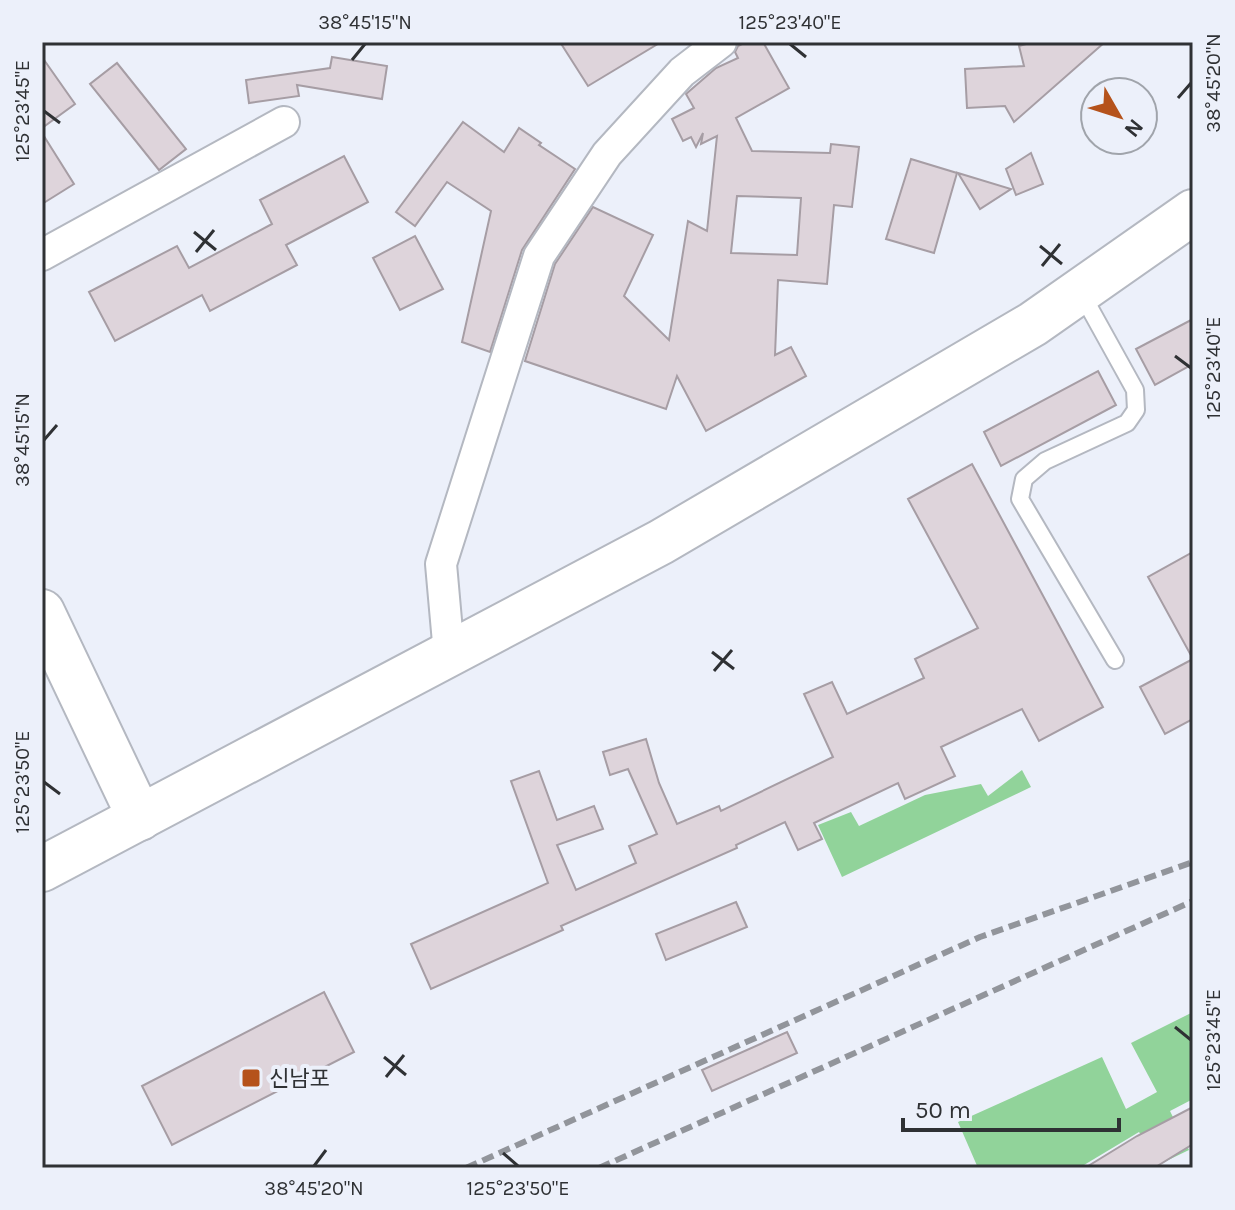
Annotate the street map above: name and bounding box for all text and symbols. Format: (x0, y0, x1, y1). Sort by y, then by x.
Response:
text: 38°45'15"N (318, 11, 412, 34)
text: 125°23'40"E (739, 11, 841, 34)
text: 38°45'20"N (1202, 33, 1225, 133)
text: 125°23'45"E (11, 60, 34, 162)
north arrow (1079, 76, 1159, 156)
text: N (1119, 114, 1149, 142)
text: 125°23'40"E (1202, 317, 1225, 419)
text: 38°45'15"N (11, 393, 34, 487)
text: 125°23'50"E (11, 731, 34, 833)
text: 125°23'45"E (1202, 989, 1225, 1091)
place label: 신남포 (269, 1066, 330, 1092)
marker: 신남포 (240, 1067, 262, 1089)
scale bar (903, 1082, 1119, 1132)
text: 50 m (915, 1096, 971, 1124)
text: 38°45'20"N (264, 1177, 364, 1200)
text: 125°23'50"E (467, 1177, 569, 1200)

